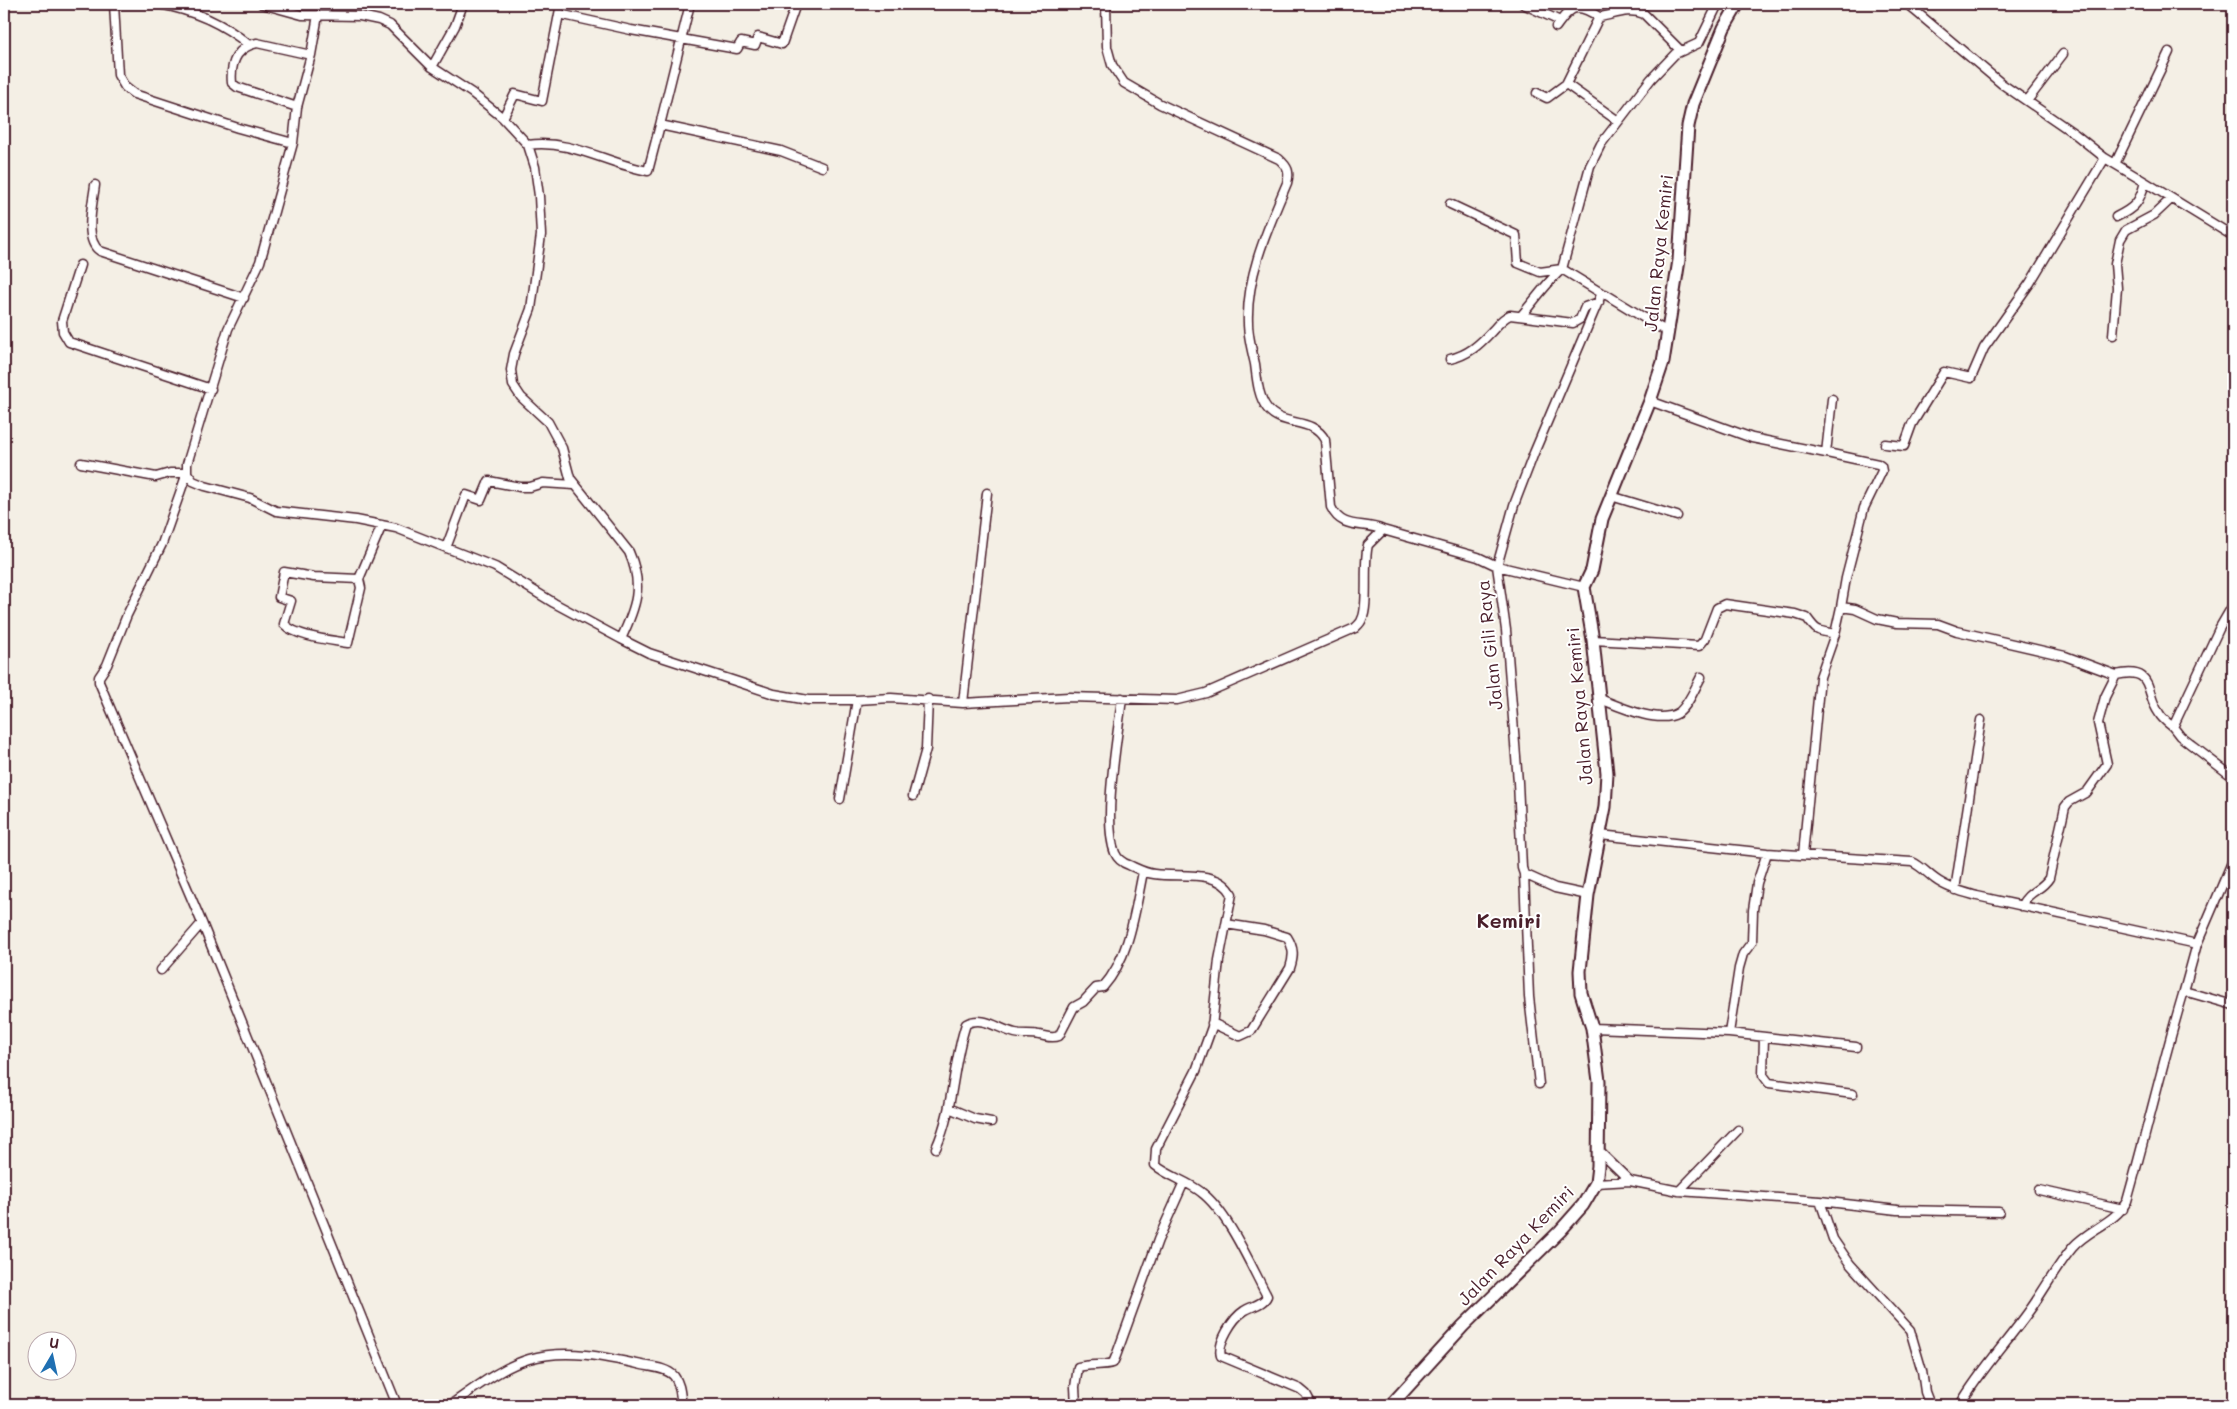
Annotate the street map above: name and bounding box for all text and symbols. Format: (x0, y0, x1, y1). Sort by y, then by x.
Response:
street label: Jalan Raya Kemiri (1638, 173, 1678, 333)
street label: Jalan Gili Raya (1470, 579, 1508, 711)
street label: Jalan Raya Kemiri (1560, 626, 1598, 786)
district label: Kemiri (1477, 907, 1541, 933)
street label: Jalan Raya Kemiri (1452, 1180, 1579, 1311)
north arrow (28, 1332, 78, 1382)
text: U (48, 1333, 60, 1353)

